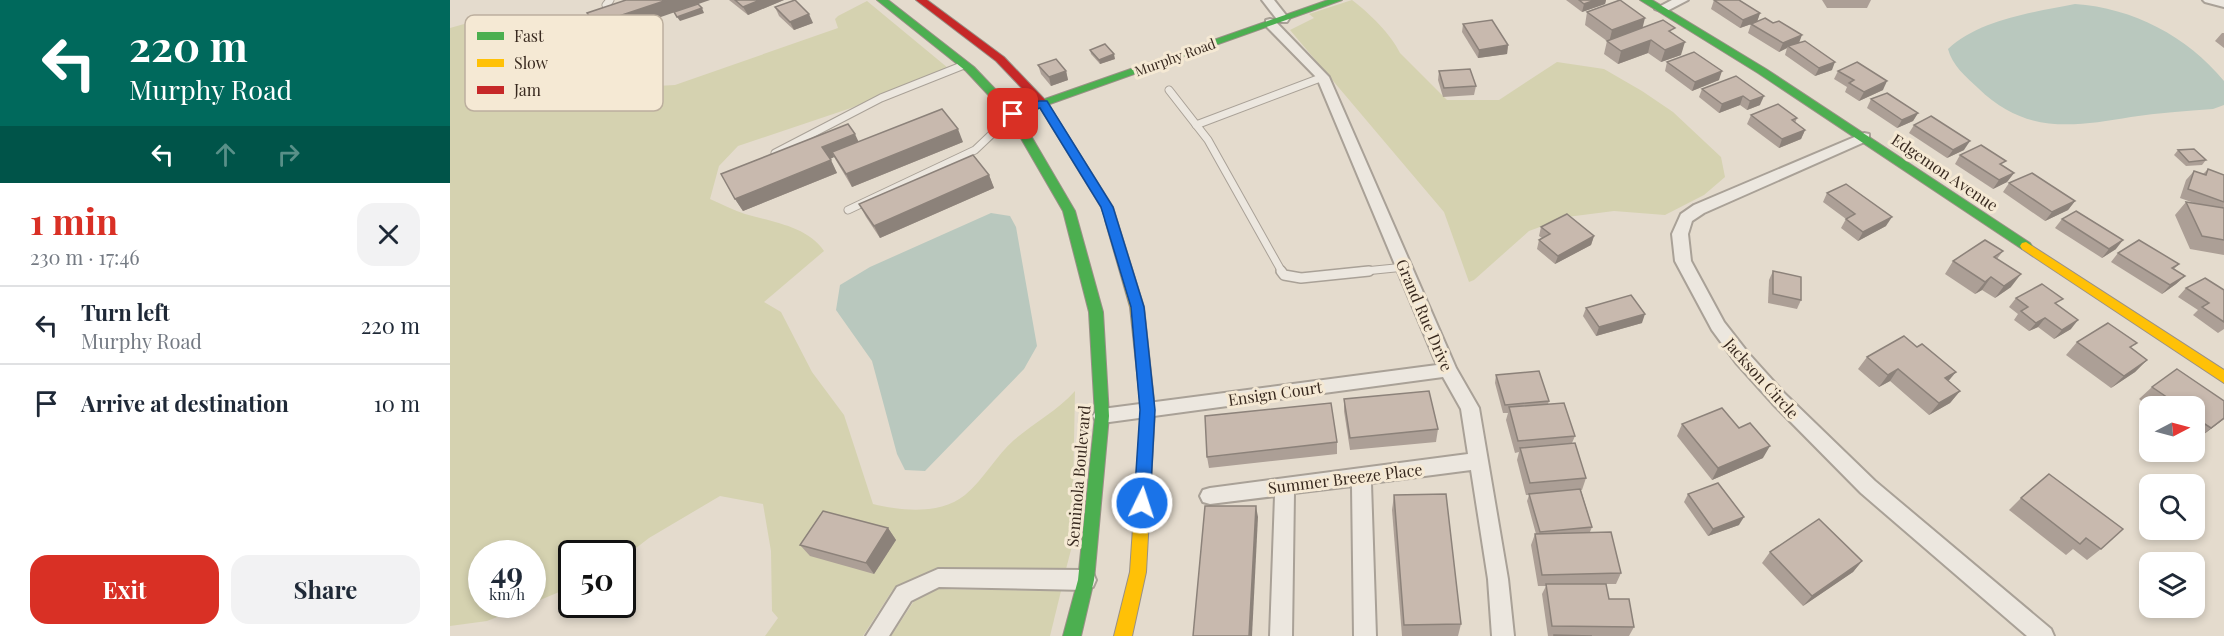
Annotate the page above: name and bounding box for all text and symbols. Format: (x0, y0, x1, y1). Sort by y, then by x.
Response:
legend (465, 15, 663, 111)
text: 220 m (129, 17, 248, 73)
icon: left (30, 24, 108, 102)
text: Fast (514, 25, 544, 46)
street label: Murphy Road (1132, 34, 1218, 80)
text: Slow (514, 52, 549, 73)
text: Murphy Road (129, 71, 292, 107)
text: Jam (513, 79, 541, 100)
pin (987, 88, 1038, 139)
icon: arrive (996, 97, 1029, 130)
street label: Edgemon Avenue (1888, 129, 2002, 215)
icon: left (146, 138, 179, 171)
icon: ahead (209, 138, 242, 171)
icon: right (272, 138, 305, 171)
text: 1 min (30, 196, 118, 244)
button: close (357, 203, 420, 266)
text: 230 m · 17:46 (30, 243, 140, 270)
street label: Grand Rue Drive (1392, 256, 1458, 374)
text: Turn left (81, 297, 170, 327)
icon: left (30, 309, 63, 342)
text: 220 m (361, 310, 420, 340)
text: Murphy Road (81, 327, 202, 354)
street label: Jackson Circle (1720, 332, 1804, 423)
street label: Ensign Court (1227, 376, 1324, 410)
icon: arrive (30, 387, 63, 420)
text: Arrive at destination (81, 388, 289, 418)
text: 10 m (374, 388, 420, 418)
north arrow (2139, 396, 2205, 462)
map controls (2139, 396, 2205, 618)
street label: Seminola Boulevard (1061, 404, 1095, 548)
street label: Summer Breeze Place (1267, 458, 1423, 498)
position arrow (1110, 471, 1174, 535)
button: search (2139, 474, 2205, 540)
speed limit sign: 50 (558, 540, 636, 618)
text: 49 (491, 552, 523, 592)
button: layers (2139, 552, 2205, 618)
button: Exit (30, 555, 219, 624)
button: Share (231, 555, 420, 624)
text: km/h (489, 584, 525, 604)

